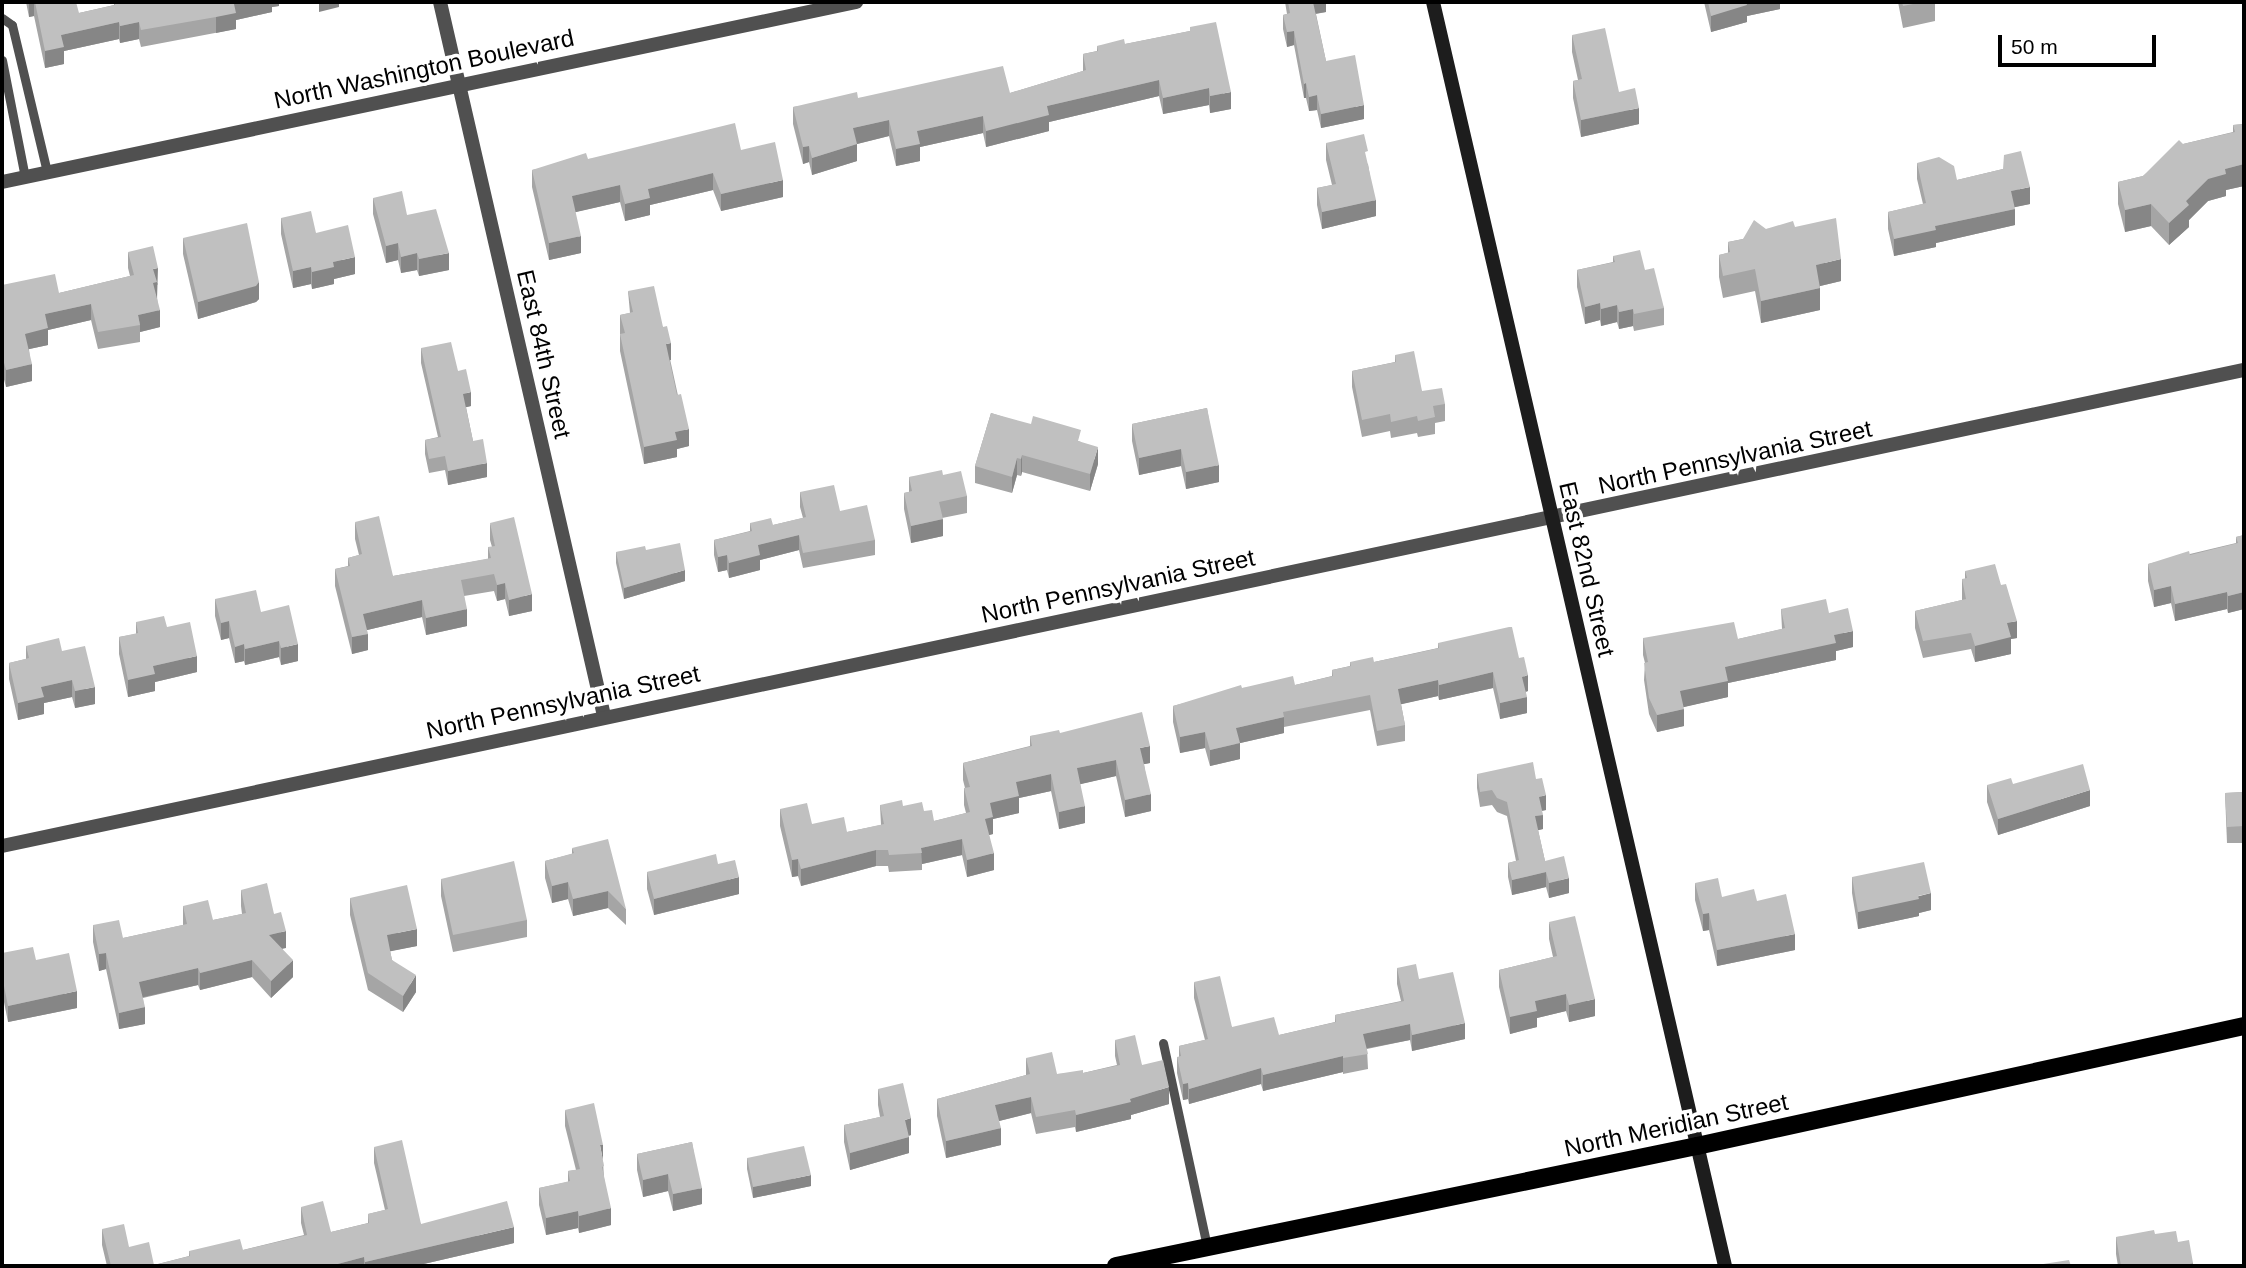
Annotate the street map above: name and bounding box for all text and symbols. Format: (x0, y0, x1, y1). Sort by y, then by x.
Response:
scale bar (2001, 21, 2158, 65)
street label: North Washington Boulevard (271, 23, 577, 115)
text: 50 m (2011, 35, 2058, 58)
street label: East 84th Street (511, 267, 577, 441)
street label: North Pennsylvania Street (1596, 414, 1874, 500)
street label: East 82nd Street (1553, 479, 1621, 659)
street label: North Pennsylvania Street (979, 543, 1257, 629)
street label: North Pennsylvania Street (424, 659, 702, 745)
street label: North Meridian Street (1561, 1087, 1791, 1163)

